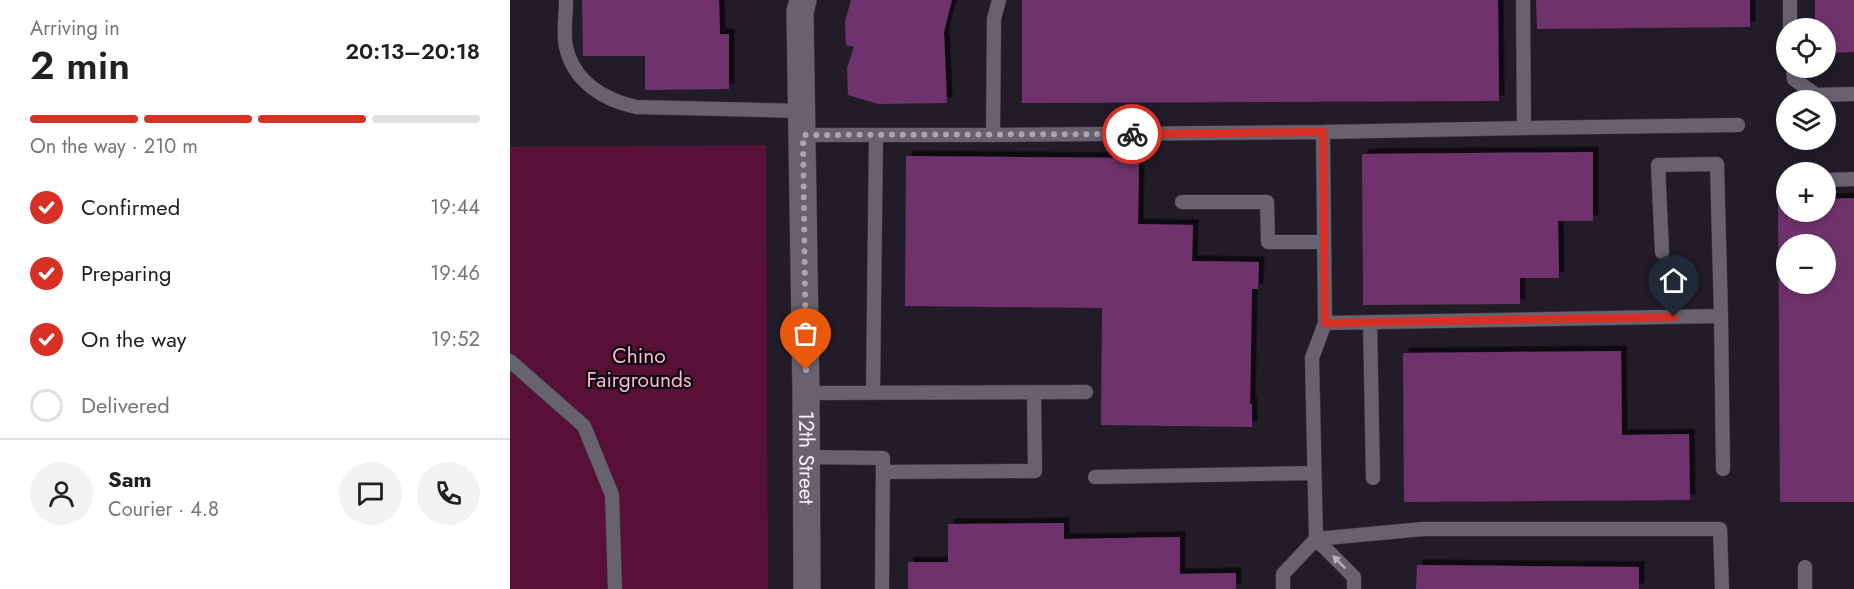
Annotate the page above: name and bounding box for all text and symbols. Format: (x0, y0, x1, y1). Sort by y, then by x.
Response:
text: Arriving in (30, 14, 120, 43)
map controls (1776, 18, 1836, 294)
button: locate (1776, 18, 1836, 78)
text: 20:13–20:18 (345, 35, 480, 67)
text: 2 min (30, 37, 130, 94)
button: layers (1776, 90, 1836, 150)
courier (1102, 104, 1162, 164)
icon: bike (1116, 118, 1149, 151)
text: On the way · 210 m (30, 132, 198, 161)
button: + (1776, 162, 1836, 222)
icon: check (30, 191, 63, 224)
text: Confirmed (81, 191, 180, 223)
text: 19:44 (430, 193, 480, 222)
button: − (1776, 234, 1836, 294)
pin (1648, 255, 1699, 317)
icon: check (30, 257, 63, 290)
text: Preparing (81, 257, 172, 289)
text: 19:46 (430, 259, 480, 288)
icon: home (1657, 264, 1690, 297)
pin (780, 308, 831, 370)
icon: bag (789, 317, 822, 350)
icon: check (30, 323, 63, 356)
text: On the way (81, 323, 186, 355)
text: 19:52 (431, 325, 480, 354)
park label: Chino Fairgrounds (586, 341, 692, 395)
text: Delivered (81, 389, 170, 421)
street label: 12th Street (791, 411, 822, 505)
button: person (30, 462, 93, 525)
button: chat (339, 462, 402, 525)
button: phone (417, 462, 480, 525)
text: Sam (108, 463, 152, 495)
text: Courier · 4.8 (108, 495, 219, 524)
one-way arrow (1333, 556, 1347, 570)

